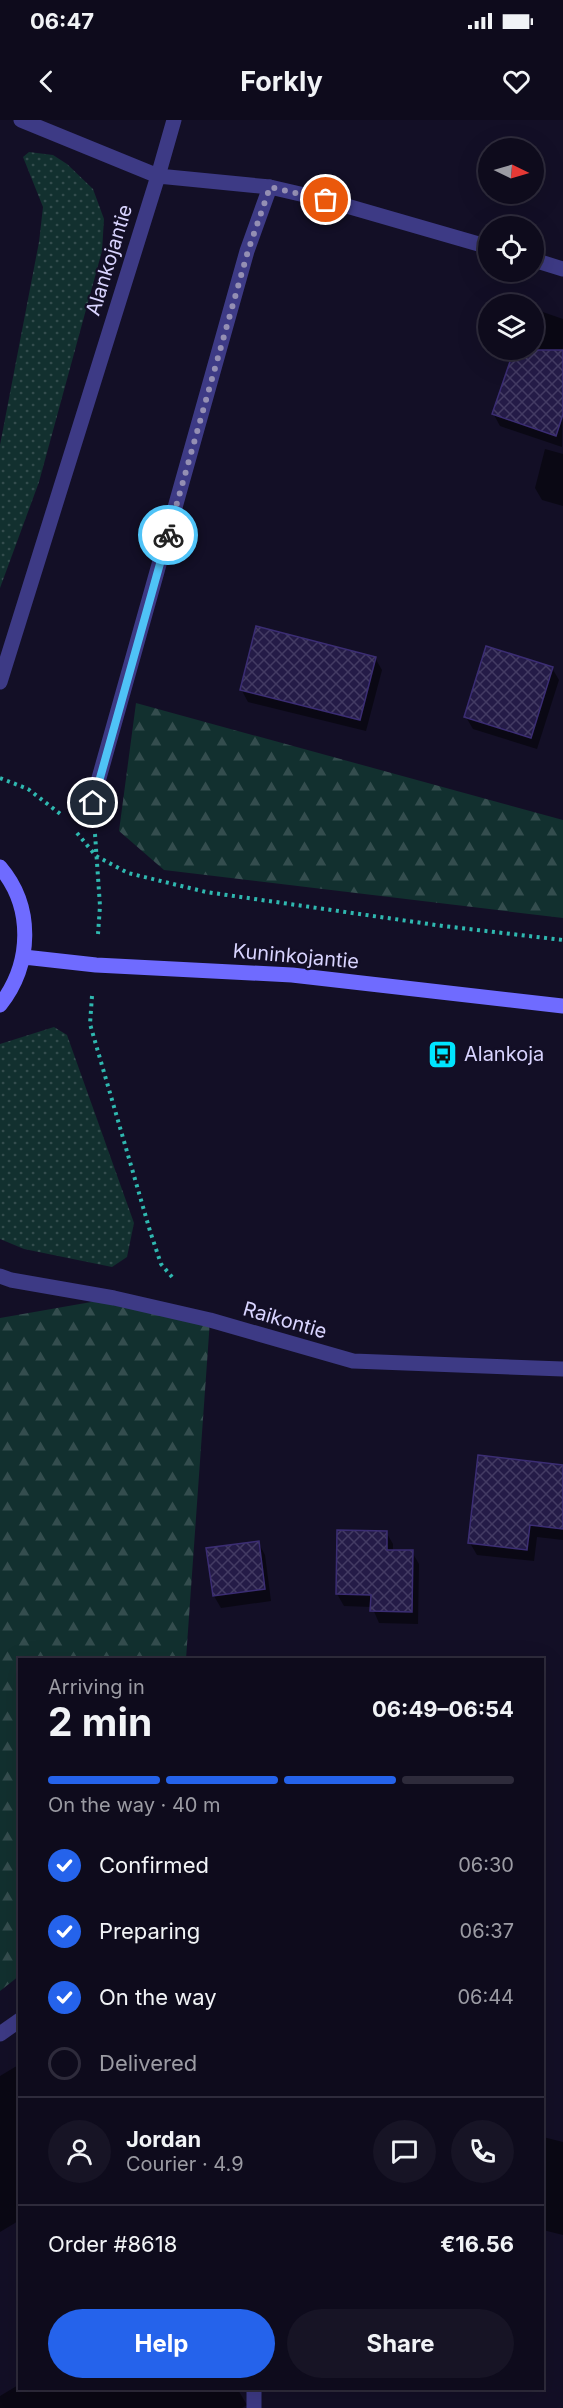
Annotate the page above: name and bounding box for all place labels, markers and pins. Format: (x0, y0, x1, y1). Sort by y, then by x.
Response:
pin (300, 174, 351, 225)
pin (67, 777, 118, 828)
bus stop icon: Alankoja (427, 1038, 459, 1070)
place label: Alankoja (464, 1042, 544, 1066)

